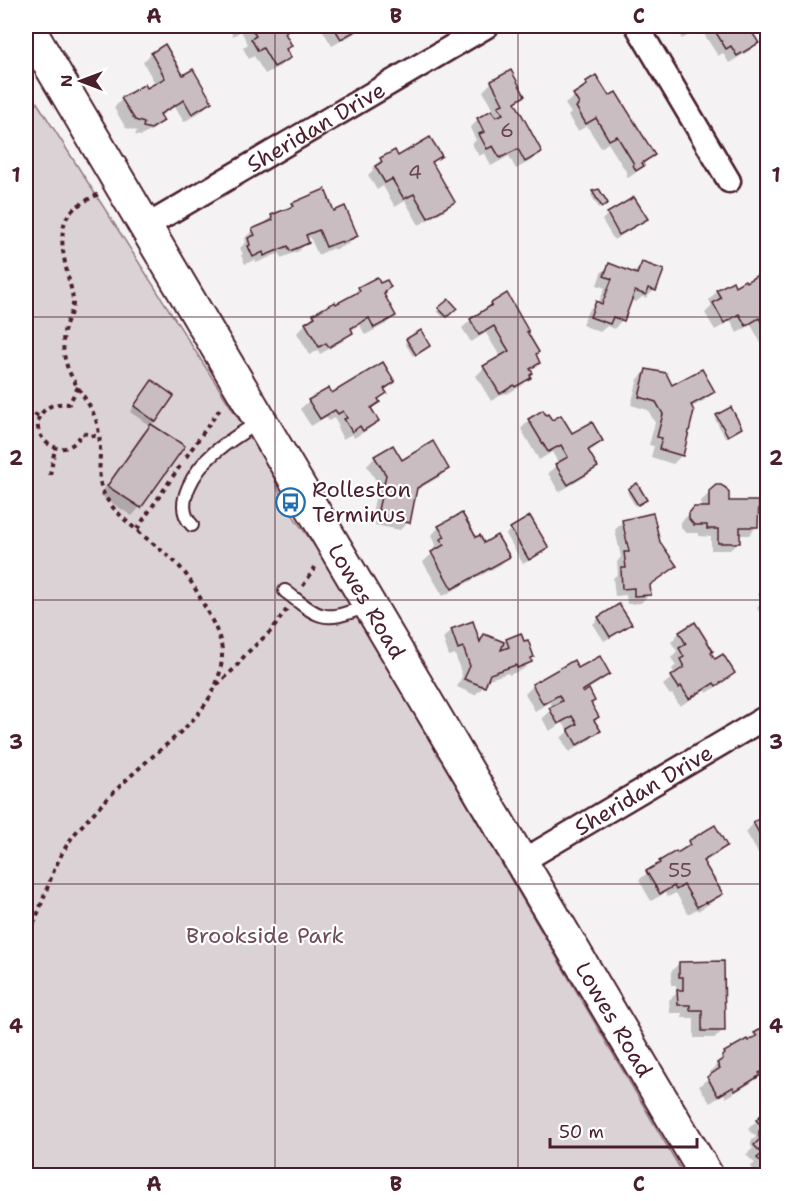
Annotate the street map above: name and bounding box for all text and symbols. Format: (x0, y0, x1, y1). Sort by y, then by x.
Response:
text: A (146, 3, 162, 29)
text: B (390, 3, 402, 29)
text: C (633, 3, 645, 29)
north arrow (51, 51, 111, 111)
text: N (56, 75, 77, 87)
street label: Sheridan Drive (241, 75, 390, 179)
house number: 6 (500, 117, 514, 143)
house number: 4 (408, 159, 422, 185)
text: 1 (11, 162, 21, 188)
text: 1 (771, 162, 781, 188)
text: 2 (9, 445, 23, 471)
text: 2 (769, 445, 783, 471)
place label: Rolleston Terminus (312, 475, 411, 529)
bus stop icon: Rolleston Terminus (275, 486, 307, 518)
street label: Lowes Road (322, 538, 412, 664)
text: 3 (9, 729, 23, 755)
text: 3 (769, 729, 783, 755)
street label: Sheridan Drive (569, 738, 718, 842)
house number: 55 (668, 857, 692, 883)
park label: Brookside Park (186, 921, 344, 950)
street label: Lowes Road (569, 956, 660, 1082)
text: 4 (9, 1013, 23, 1039)
text: 4 (769, 1013, 783, 1039)
scale bar (550, 1111, 697, 1149)
text: 50 m (559, 1120, 604, 1144)
text: A (146, 1171, 162, 1197)
text: B (390, 1171, 402, 1197)
text: C (633, 1171, 645, 1197)

